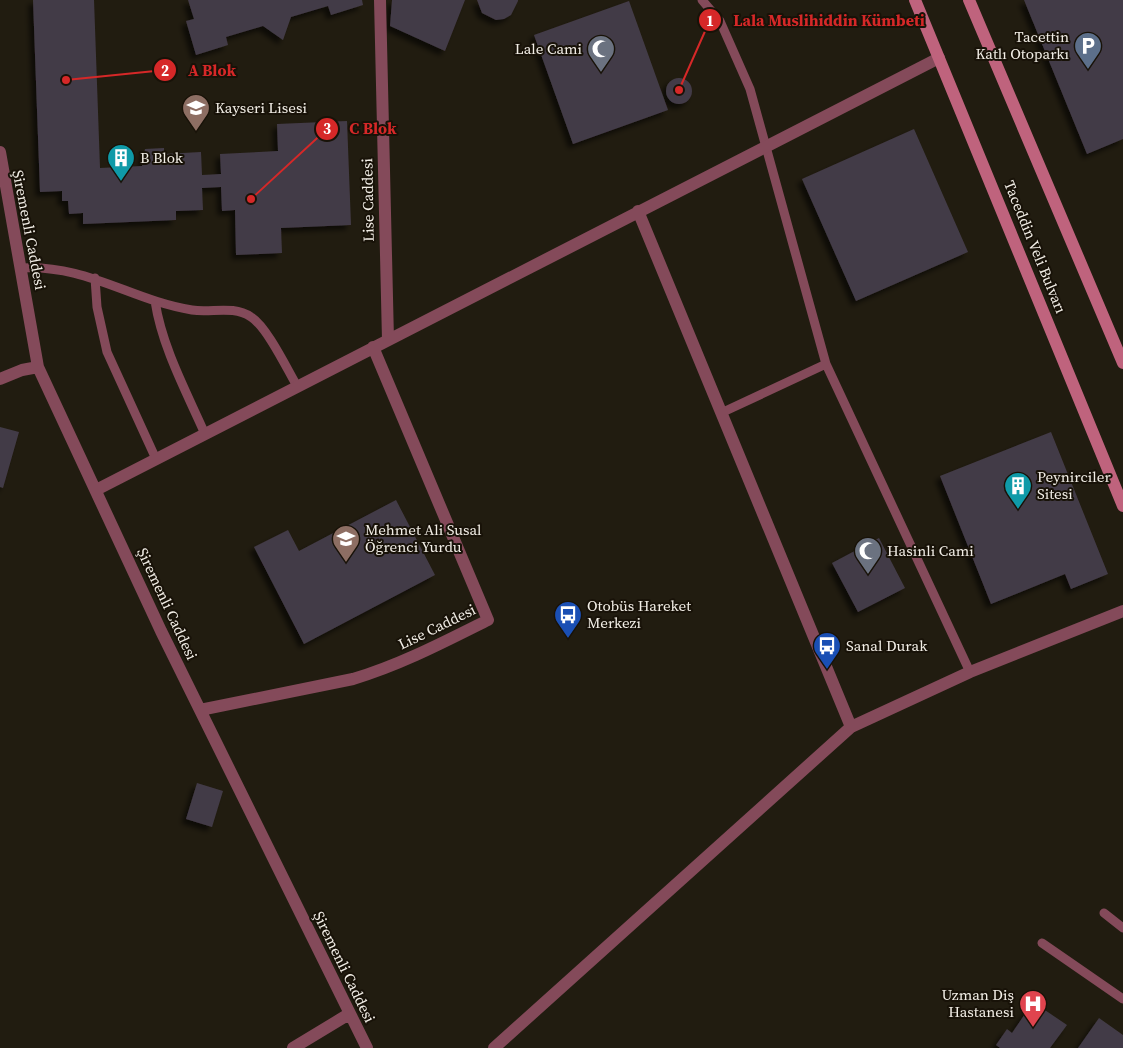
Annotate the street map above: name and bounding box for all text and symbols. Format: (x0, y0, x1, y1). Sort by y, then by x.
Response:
callout: Lala Muslihiddin Kümbeti (698, 5, 934, 36)
text: Lala Muslihiddin Kümbeti (733, 9, 925, 31)
text: 1 (706, 10, 714, 31)
place label: Tacettin Katlı Otoparkı (975, 26, 1069, 64)
parking icon: Tacettin Katlı Otoparkı (1073, 31, 1103, 70)
mosque icon: Lale Cami (586, 34, 616, 73)
place label: Lale Cami (515, 38, 582, 59)
callout: A Blok (152, 55, 246, 86)
text: A Blok (188, 59, 237, 81)
text: 2 (161, 60, 169, 81)
school or university icon: Kayseri Lisesi (181, 93, 211, 132)
place label: Kayseri Lisesi (215, 97, 307, 118)
callout: C Blok (315, 113, 407, 144)
text: C Blok (349, 117, 397, 139)
text: 3 (323, 118, 331, 139)
building icon: B Blok (106, 143, 136, 182)
place label: B Blok (140, 147, 184, 168)
street label: Lise Caddesi (356, 158, 379, 242)
street label: Şiremenli Caddesi (8, 168, 51, 292)
street label: Taceddin Veli Bulvarı (999, 177, 1072, 316)
place label: Peynirciler Sitesi (1037, 466, 1111, 504)
building icon: Peynirciler Sitesi (1003, 471, 1033, 510)
place label: Mehmet Ali Susal Öğrenci Yurdu (365, 519, 482, 557)
school or university icon: Mehmet Ali Susal Öğrenci Yurdu (331, 524, 361, 563)
mosque icon: Hasinli Cami (853, 536, 883, 575)
place label: Hasinli Cami (887, 540, 974, 561)
street label: Şiremenli Caddesi (132, 544, 203, 663)
place label: Otobüs Hareket Merkezi (587, 595, 691, 633)
street label: Lise Caddesi (395, 599, 479, 654)
bus stop icon: Otobüs Hareket Merkezi (553, 600, 583, 639)
bus stop icon: Sanal Durak (812, 631, 842, 670)
place label: Sanal Durak (846, 635, 928, 656)
street label: Şiremenli Caddesi (308, 908, 381, 1026)
place label: Uzman Diş Hastanesi (941, 984, 1014, 1022)
hospital icon: Uzman Diş Hastanesi (1018, 989, 1048, 1028)

